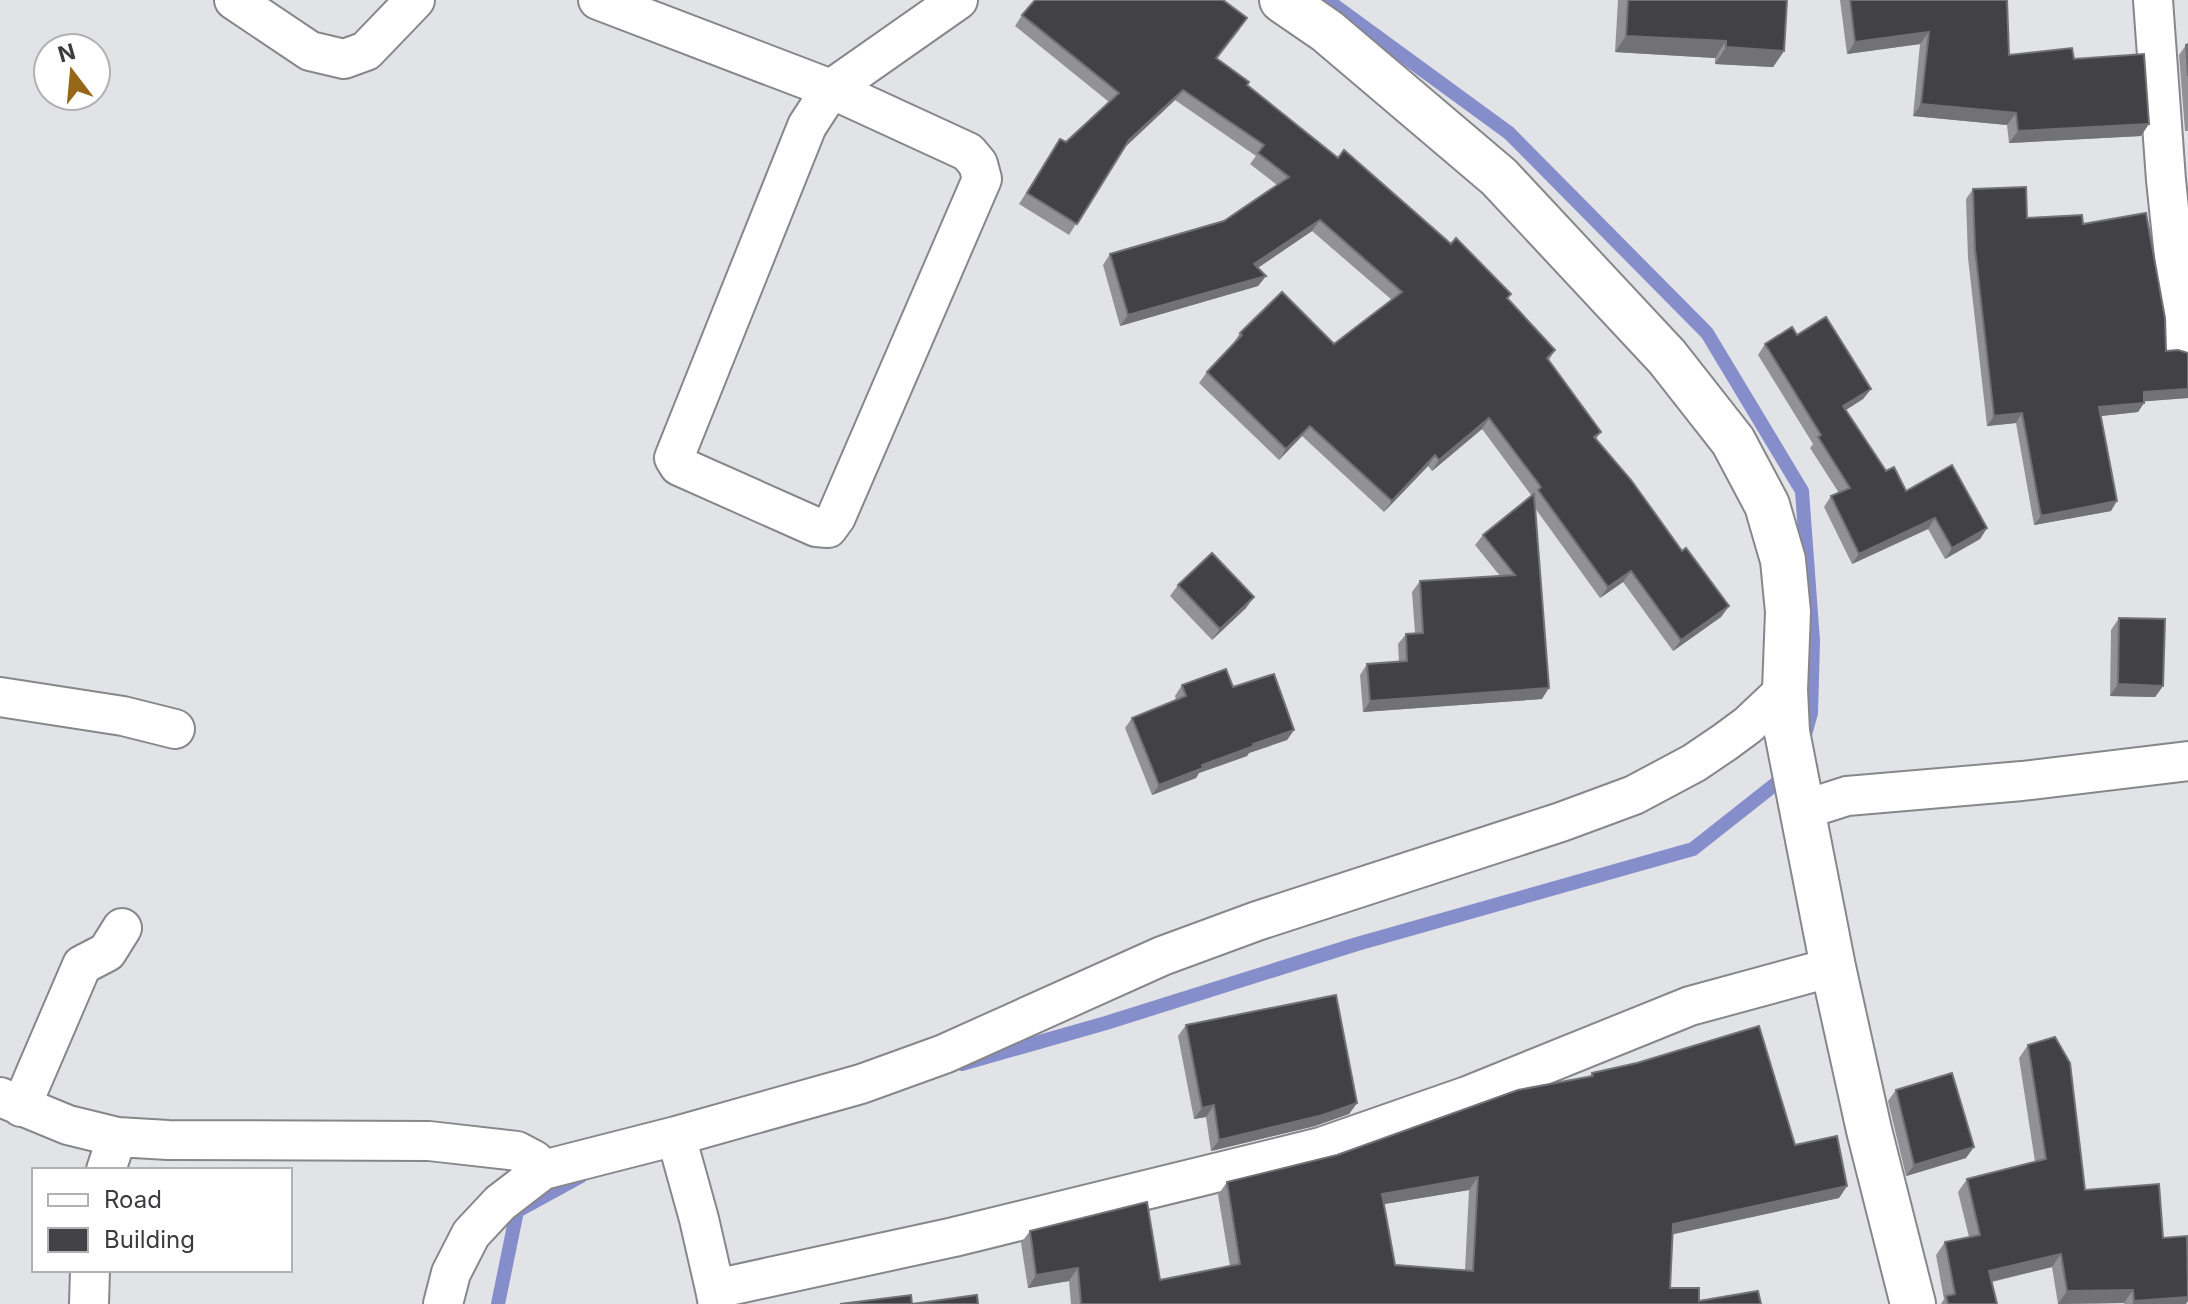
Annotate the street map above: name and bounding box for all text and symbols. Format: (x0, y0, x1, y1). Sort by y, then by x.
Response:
north arrow (32, 32, 112, 112)
text: N (55, 38, 78, 68)
legend (32, 1168, 292, 1272)
text: Road (104, 1185, 162, 1214)
text: Building (104, 1225, 195, 1254)

